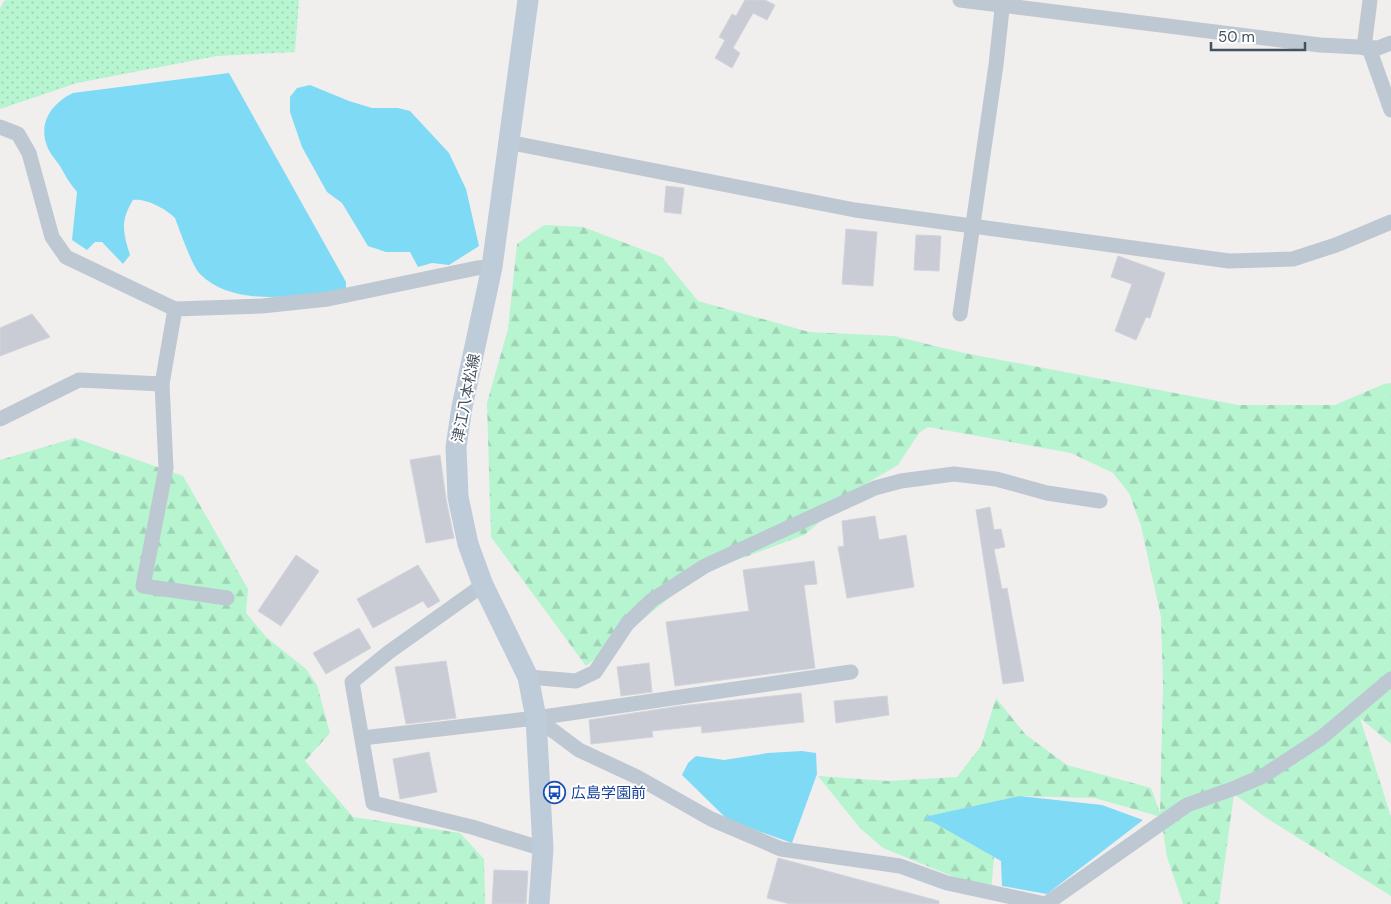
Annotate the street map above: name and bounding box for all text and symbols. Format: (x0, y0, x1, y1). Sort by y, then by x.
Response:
scale bar (1211, 20, 1305, 52)
text: 50 m (1218, 27, 1255, 47)
street label: 津江八本松線 (448, 352, 484, 444)
bus stop icon: 広島学園前 (543, 781, 567, 805)
place label: 広島学園前 (571, 783, 646, 803)

